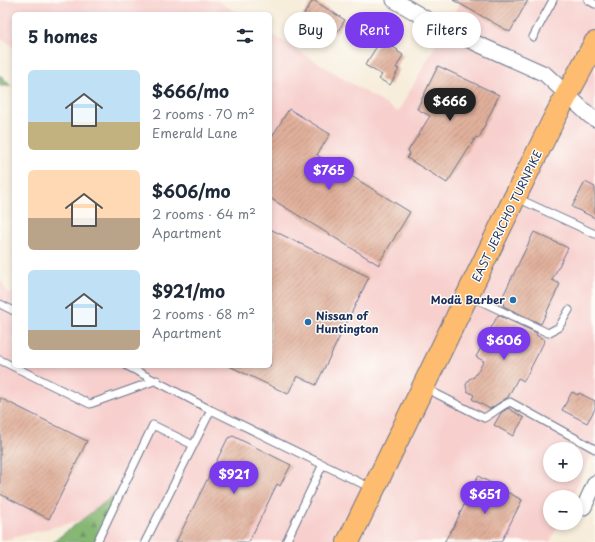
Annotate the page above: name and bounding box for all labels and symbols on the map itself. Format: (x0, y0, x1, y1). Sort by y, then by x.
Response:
pin: $666 (426, 88, 474, 122)
street label: EAST JERICHO TURNPIKE (467, 147, 546, 285)
pin: $765 (305, 157, 353, 191)
place label: Modä Barber (431, 291, 505, 308)
marker: Modä Barber (508, 295, 518, 305)
place label: Nissan of Huntington (316, 307, 379, 337)
marker: Nissan of Huntington (303, 317, 313, 327)
pin: $606 (480, 327, 528, 361)
pin: $921 (210, 461, 258, 495)
pin: $651 (461, 481, 509, 515)

